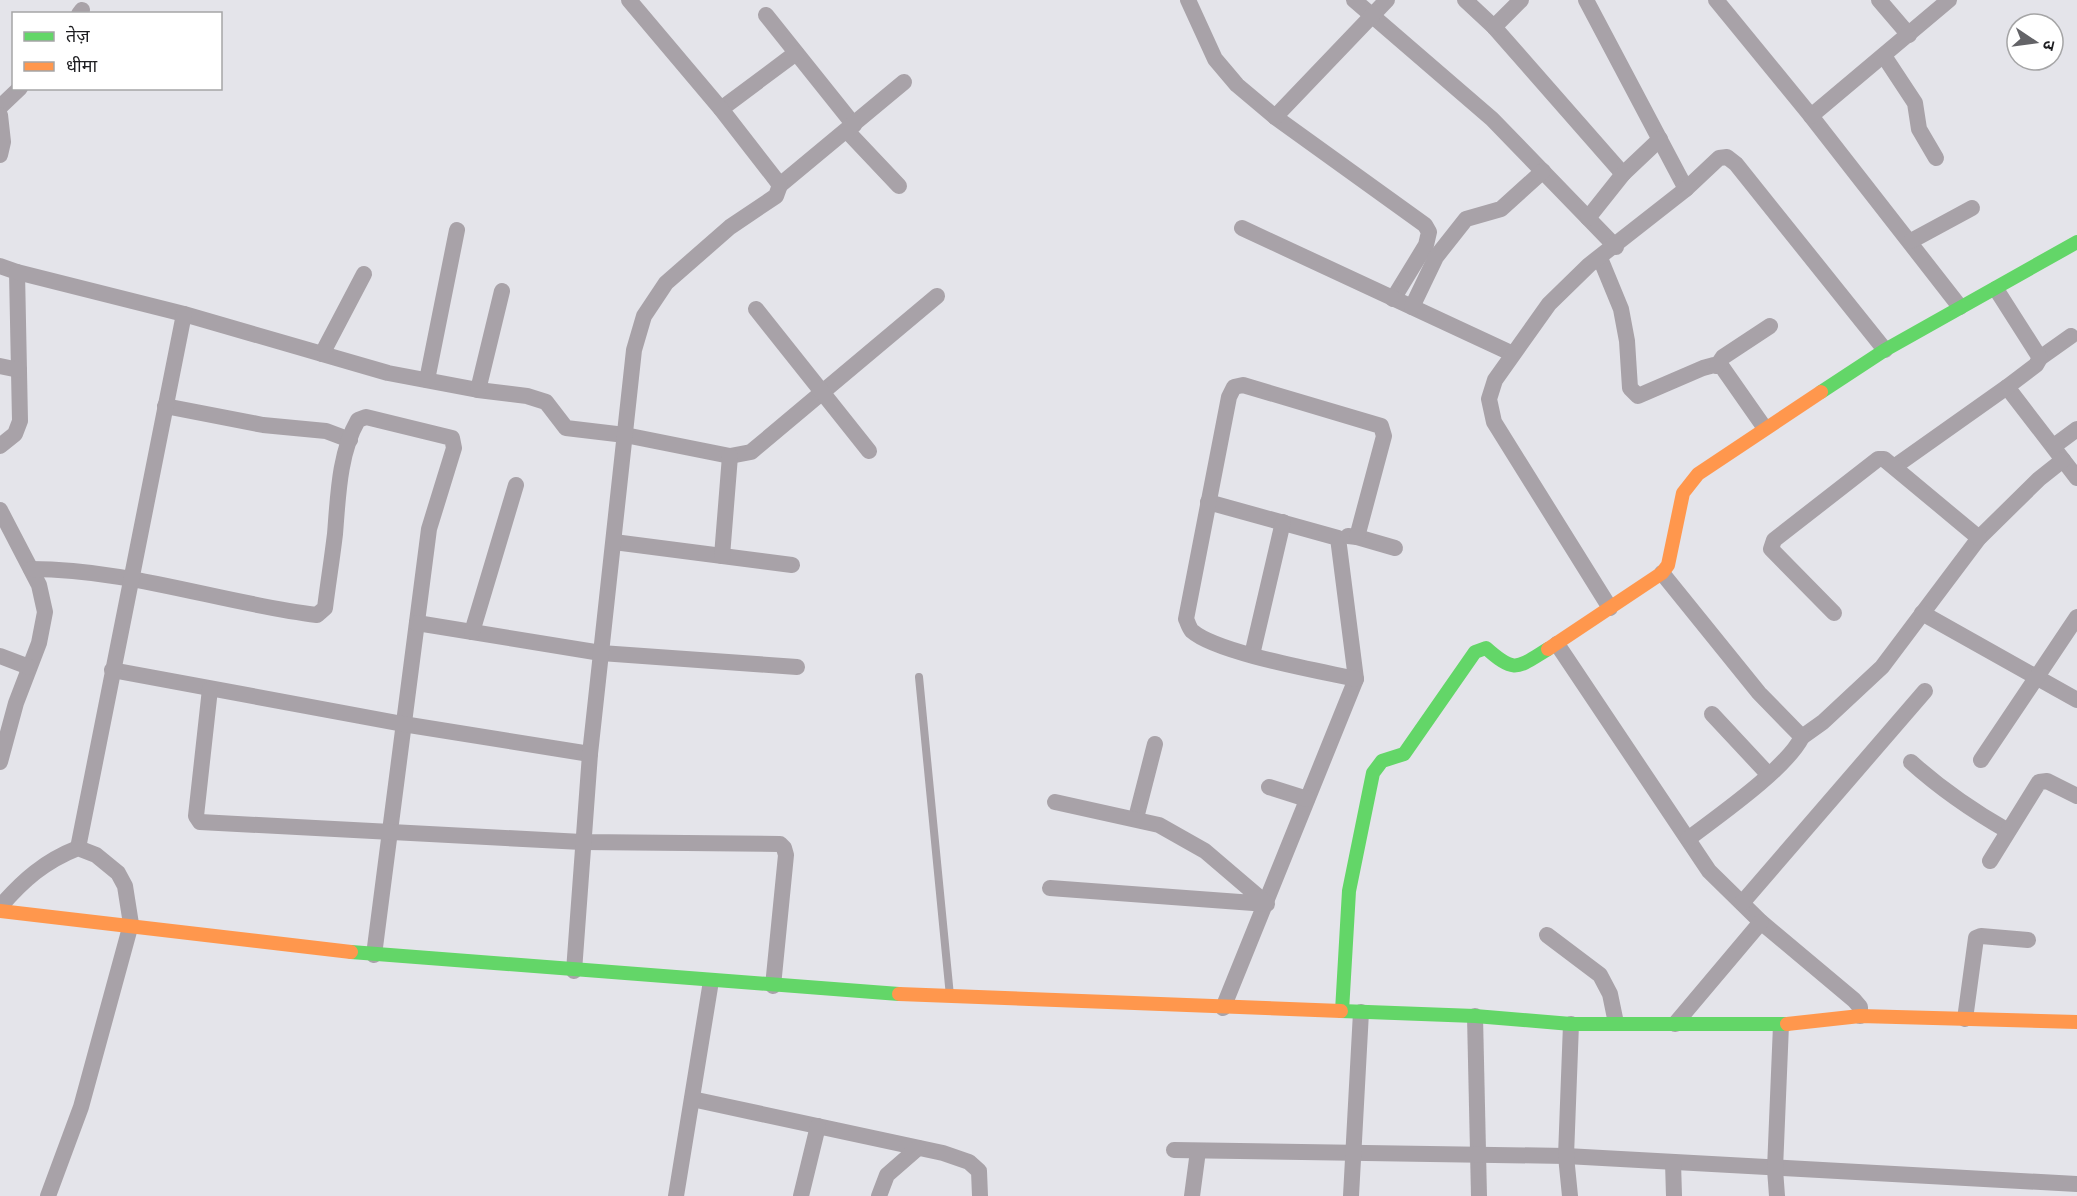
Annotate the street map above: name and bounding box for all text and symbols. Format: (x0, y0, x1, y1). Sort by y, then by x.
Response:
legend (12, 12, 222, 90)
north arrow (2005, 12, 2065, 72)
text: तेज़ (66, 24, 90, 46)
text: उ (2040, 39, 2060, 53)
text: धीमा (66, 54, 97, 76)

